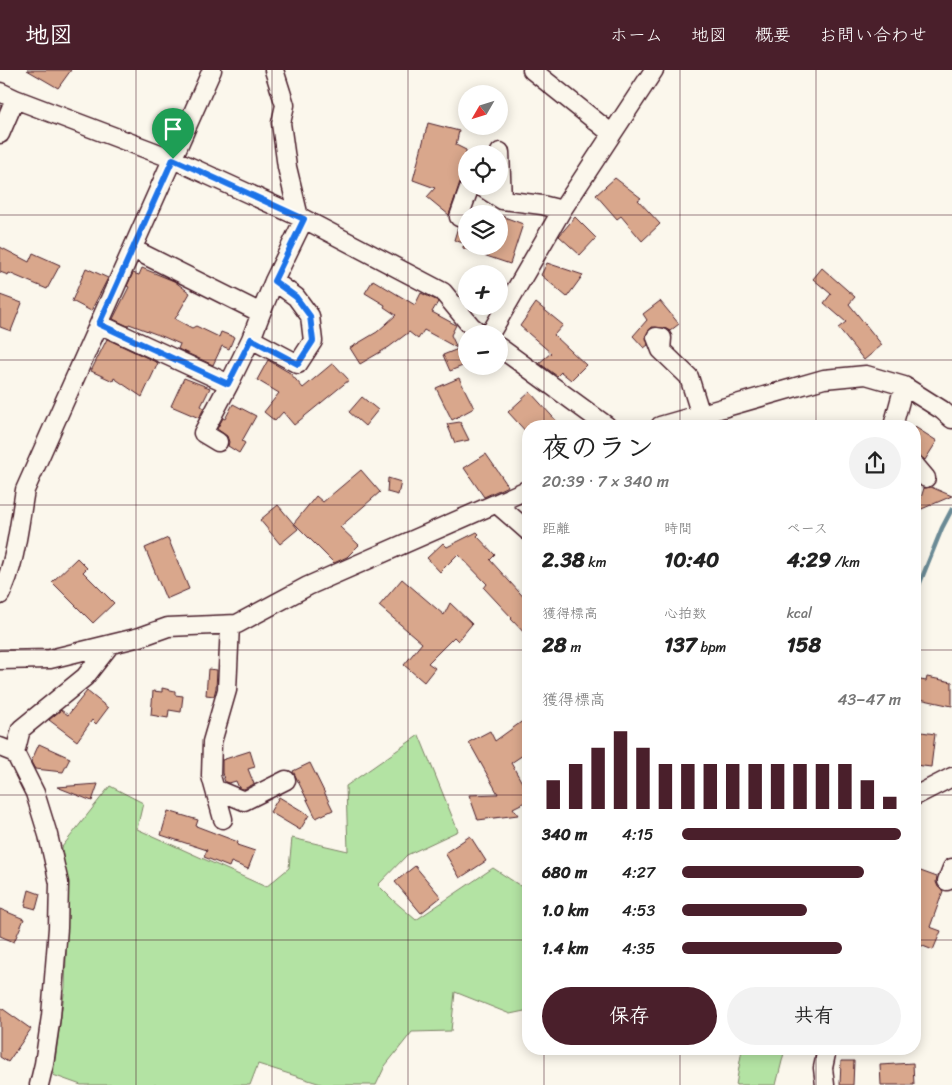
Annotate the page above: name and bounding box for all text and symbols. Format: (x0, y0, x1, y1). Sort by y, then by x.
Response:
text: 地図 (25, 14, 73, 56)
text: ホーム (610, 19, 663, 51)
text: 地図 (691, 19, 727, 51)
text: 概要 (755, 19, 791, 51)
text: お問い合わせ (819, 19, 927, 51)
north arrow (458, 85, 508, 135)
map controls (458, 85, 508, 375)
pin (152, 108, 194, 159)
icon: arrive (159, 115, 187, 143)
button: locate (458, 145, 508, 195)
button: layers (458, 205, 508, 255)
button: + (458, 265, 508, 315)
button: − (458, 325, 508, 375)
text: 夜のラン (542, 423, 654, 472)
button: share (849, 437, 901, 489)
text: 20:39 · 7 × 340 m (542, 467, 669, 496)
text: 距離 (542, 516, 570, 541)
text: 時間 (664, 516, 692, 541)
text: ペース (787, 516, 828, 541)
text: 2.38 (542, 541, 585, 579)
text: 10:40 (664, 541, 719, 579)
text: 4:29 (787, 541, 831, 579)
text: km (585, 550, 606, 575)
text: /km (831, 550, 860, 575)
text: 獲得標高 (542, 601, 598, 626)
text: 心拍数 (664, 601, 706, 626)
text: kcal (787, 601, 812, 626)
text: 28 (542, 626, 567, 664)
text: 137 (664, 626, 697, 664)
text: 158 (787, 626, 821, 664)
text: m (567, 635, 581, 660)
text: bpm (697, 635, 726, 660)
text: 獲得標高 (542, 685, 606, 714)
text: 43–47 m (838, 685, 901, 714)
text: 340 m (542, 820, 587, 849)
text: 4:15 (622, 820, 653, 849)
text: 680 m (542, 858, 587, 887)
text: 4:27 (622, 858, 655, 887)
text: 1.0 km (542, 896, 589, 925)
text: 4:53 (622, 896, 655, 925)
text: 1.4 km (542, 934, 589, 963)
text: 4:35 (622, 934, 655, 963)
button: 保存 (542, 987, 717, 1045)
button: 共有 (727, 987, 901, 1045)

